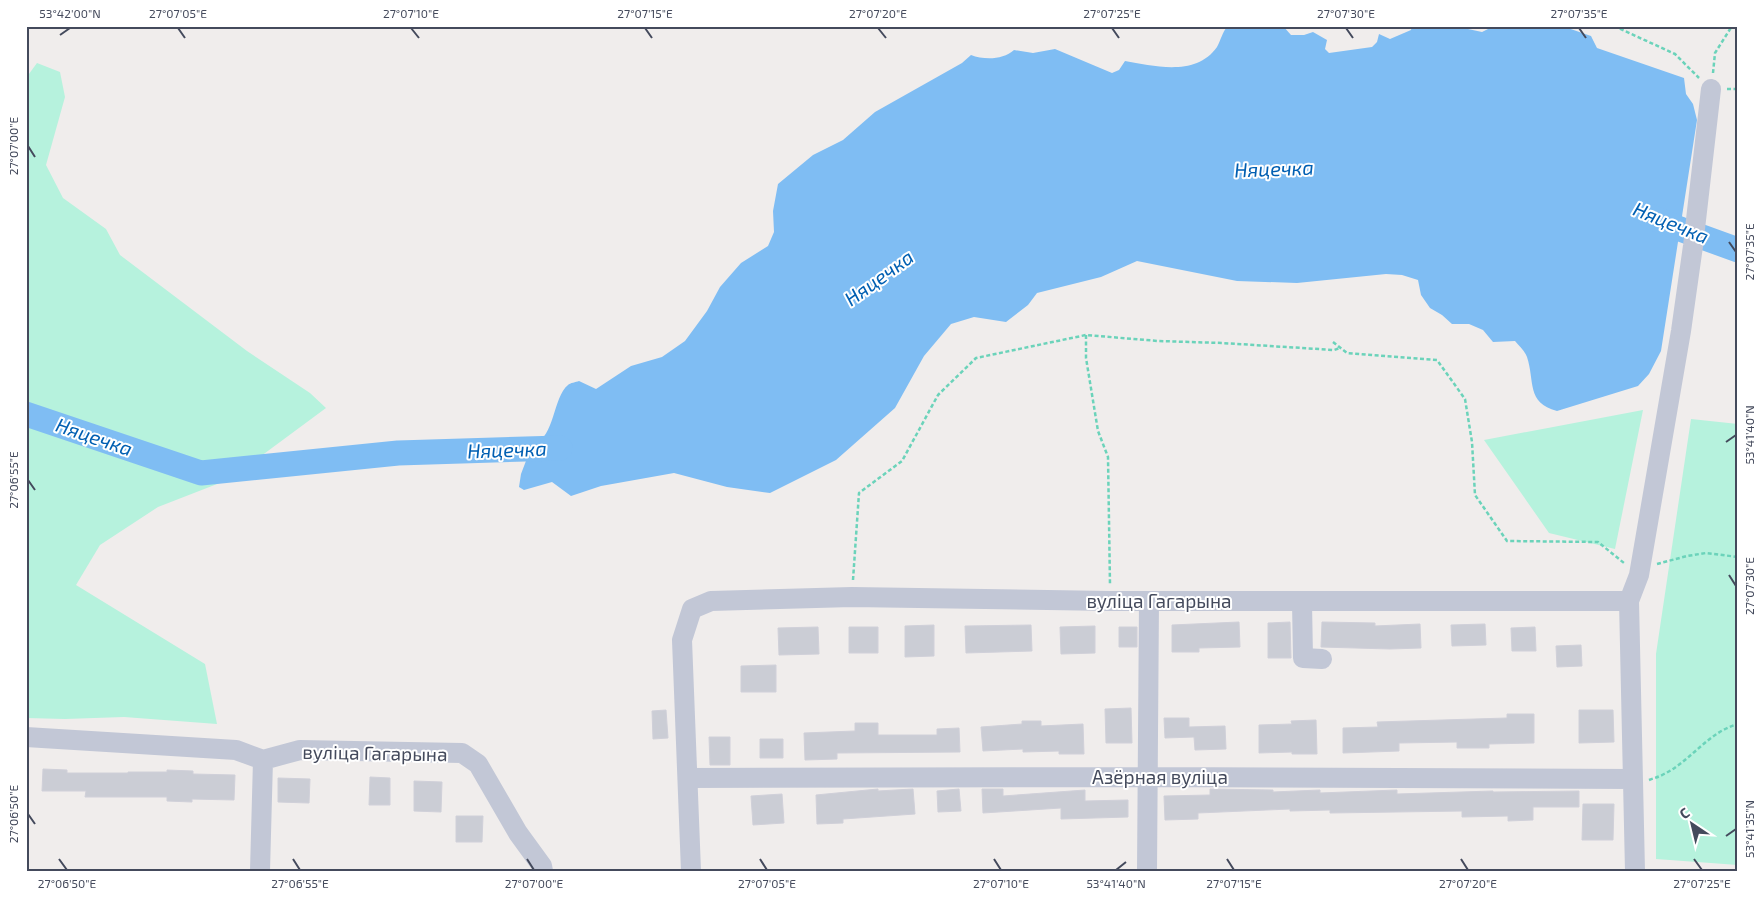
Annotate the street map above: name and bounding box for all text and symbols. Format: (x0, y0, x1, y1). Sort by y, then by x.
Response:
text: 53°42'00"N (39, 6, 101, 20)
text: 27°07'05"E (149, 6, 207, 20)
text: 27°07'10"E (383, 6, 439, 20)
text: 27°07'15"E (617, 6, 673, 20)
text: 27°07'20"E (849, 6, 907, 20)
text: 27°07'25"E (1083, 6, 1141, 20)
text: 27°07'30"E (1317, 6, 1375, 20)
text: 27°07'35"E (1550, 6, 1608, 20)
text: 27°07'00"E (6, 116, 20, 175)
water label: Няцечка (1234, 155, 1314, 181)
water label: Няцечка (1630, 196, 1713, 248)
text: 27°07'35"E (1742, 223, 1756, 281)
water label: Няцечка (839, 244, 918, 310)
text: 53°41'40"N (1742, 405, 1756, 465)
water label: Няцечка (53, 412, 136, 460)
water label: Няцечка (467, 436, 547, 462)
text: 27°06'55"E (6, 451, 20, 509)
text: 27°07'30"E (1742, 557, 1756, 615)
street label: вуліца Гагарына (1086, 589, 1232, 613)
street label: вуліца Гагарына (302, 740, 448, 766)
street label: Азёрная вуліца (1092, 765, 1228, 789)
text: 27°06'50"E (6, 784, 20, 843)
north arrow (1666, 800, 1716, 850)
text: 53°41'35"N (1742, 800, 1756, 858)
text: С (1676, 804, 1693, 822)
text: 27°06'50"E (38, 876, 97, 890)
text: 27°06'55"E (271, 876, 329, 890)
text: 27°07'00"E (505, 876, 564, 890)
text: 27°07'05"E (738, 876, 796, 890)
text: 27°07'10"E (973, 876, 1029, 890)
text: 53°41'40"N (1086, 876, 1146, 890)
text: 27°07'15"E (1206, 876, 1262, 890)
text: 27°07'20"E (1439, 876, 1497, 890)
text: 27°07'25"E (1673, 876, 1731, 890)

